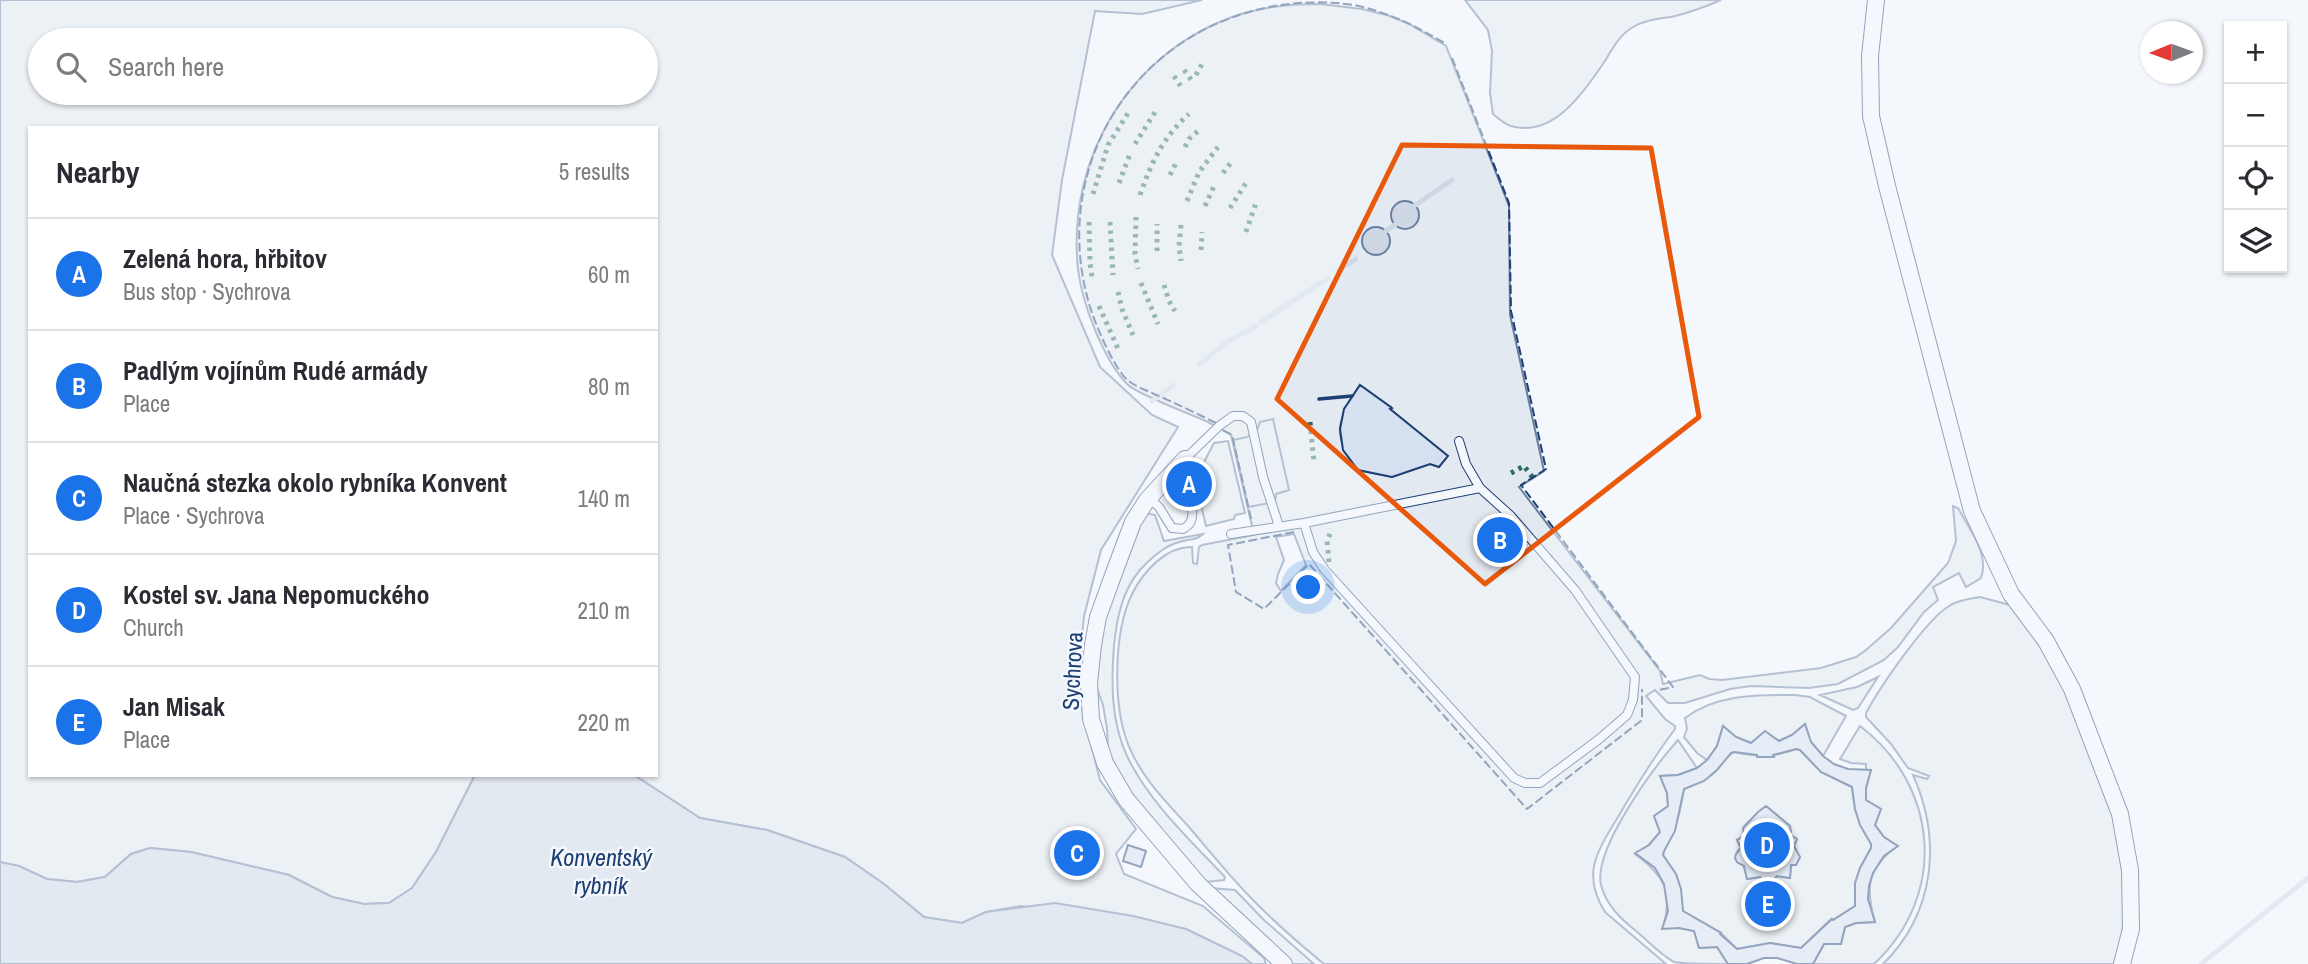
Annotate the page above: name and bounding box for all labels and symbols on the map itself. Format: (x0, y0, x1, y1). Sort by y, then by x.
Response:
north arrow (2140, 21, 2203, 84)
pin: A (1166, 458, 1212, 510)
pin: B (1477, 514, 1523, 566)
your location (1291, 570, 1325, 604)
street label: Sychrova (1054, 630, 1090, 711)
pin: D (1744, 819, 1790, 871)
pin: C (1054, 827, 1100, 879)
water label: Konventský rybník (550, 841, 653, 901)
pin: E (1745, 878, 1791, 930)

